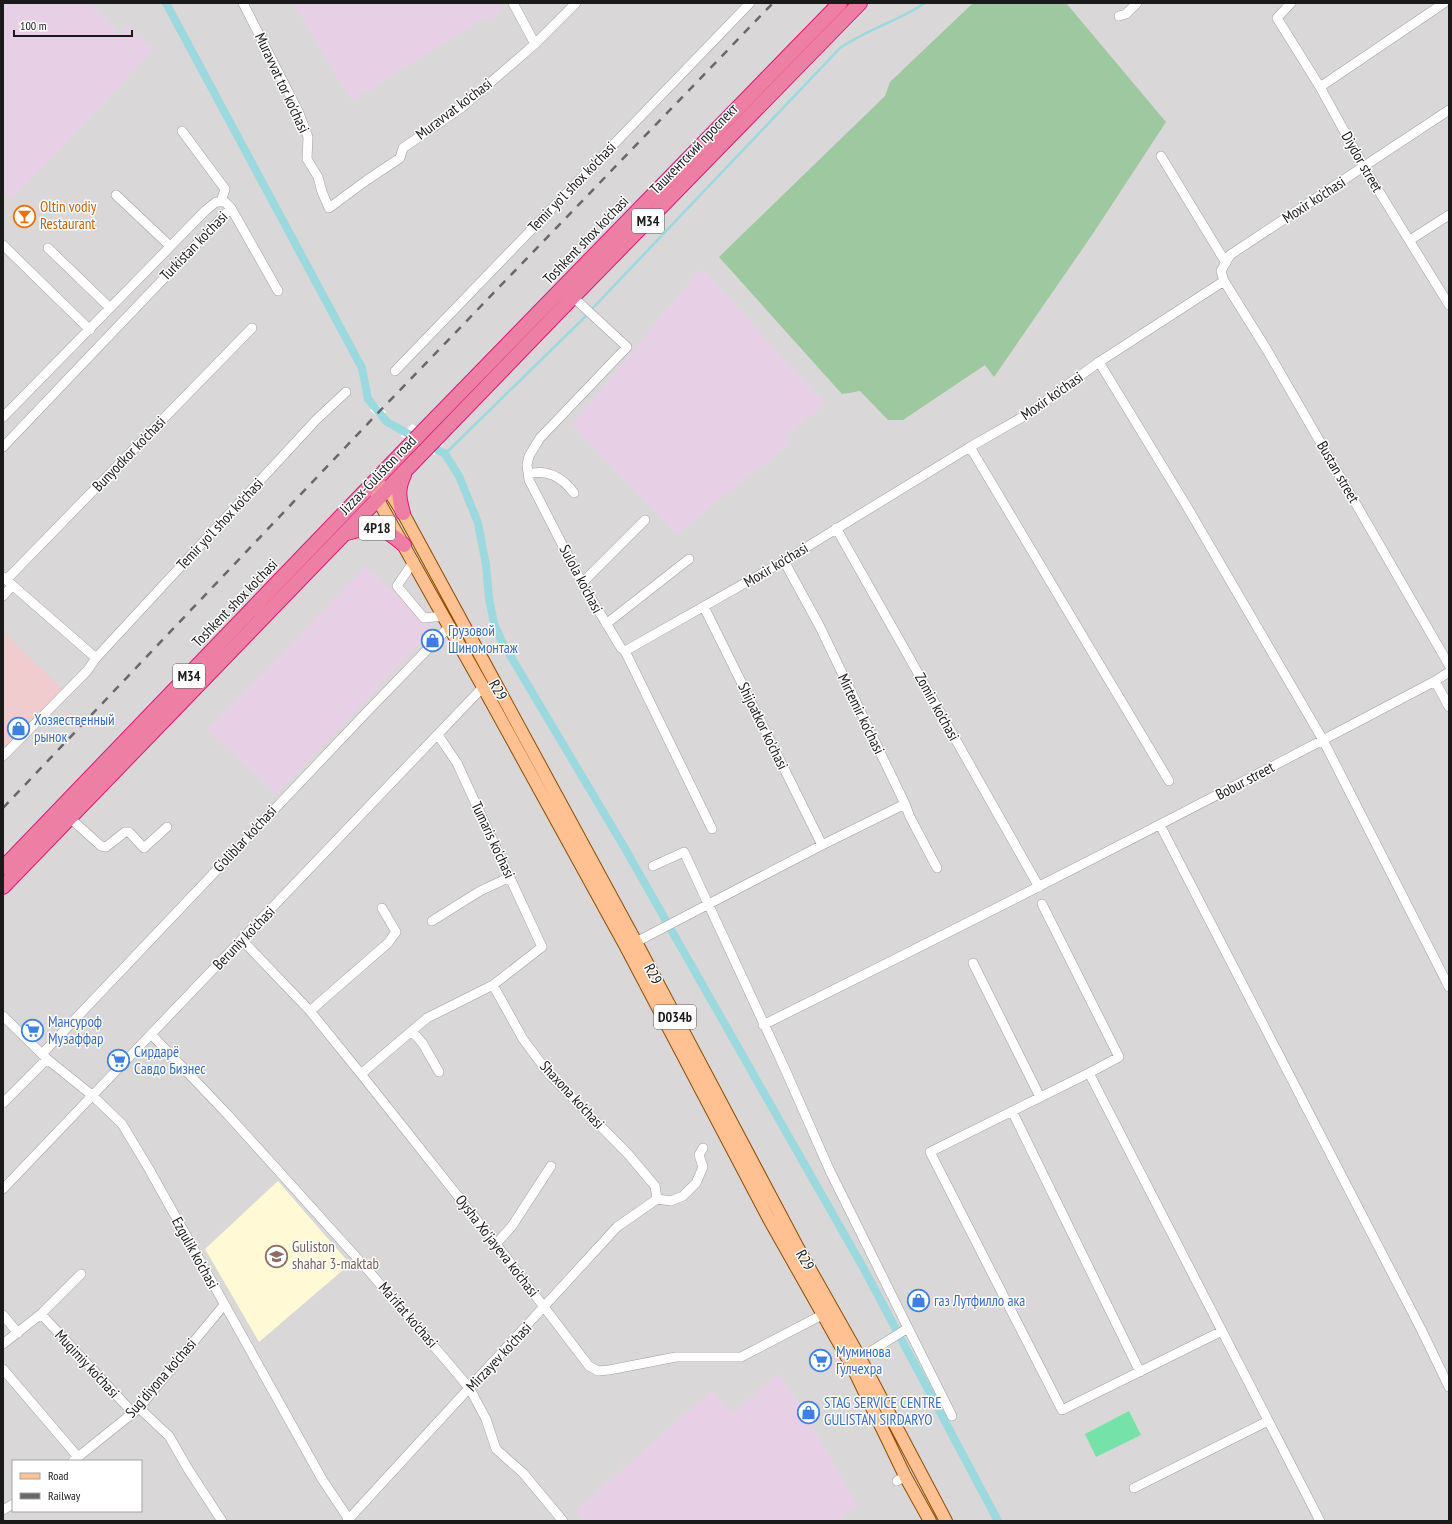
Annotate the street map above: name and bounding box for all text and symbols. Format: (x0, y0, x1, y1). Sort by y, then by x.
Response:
scale bar (14, 12, 132, 38)
text: 100 m (20, 18, 47, 33)
street label: Muravvat tor ko'chasi (251, 30, 314, 136)
street label: Muravvat ko'chasi (412, 74, 496, 143)
street label: Ташкентский проспект (646, 99, 742, 198)
street label: Diydor street (1338, 128, 1387, 195)
street label: Temir yo'l shox ko'chasi (524, 137, 620, 236)
street label: Moxir ko'chasi (1278, 172, 1349, 227)
street label: Toshkent shox ko'chasi (539, 192, 632, 288)
place label: Oltin vodiy Restaurant (40, 197, 97, 233)
bar icon: Oltin vodiy Restaurant (11, 203, 37, 229)
street label: Turkistan ko'chasi (156, 207, 231, 284)
road number: M34 (632, 209, 664, 233)
street label: Moxir ko'chasi (1017, 367, 1087, 424)
street label: Bunyodkor ko'chasi (88, 412, 169, 495)
street label: Jizzax-Guliston road (334, 431, 420, 519)
street label: Bustаn street (1313, 437, 1364, 506)
street label: Temir yo'l shox ko'chasi (172, 474, 267, 573)
road number: 4P18 (359, 516, 395, 540)
street label: Moxir ko'chasi (740, 538, 811, 591)
street label: Sulola ko'chasi (555, 541, 607, 616)
street label: Toshkent shox ko'chasi (188, 555, 281, 651)
place label: Грузовой Шиномонтаж (448, 621, 519, 657)
shop icon: Грузовой Шиномонтаж (419, 627, 445, 653)
road number: M34 (173, 664, 205, 688)
street label: Zomin ko'chasi (911, 670, 964, 744)
street label: Mirtemir ko'chasi (834, 671, 889, 757)
street label: R29 (485, 676, 512, 703)
street label: Shijoatkor ko'chasi (734, 679, 793, 773)
place label: Хозяественный рынок (34, 710, 115, 746)
shop icon: Хозяественный рынок (6, 716, 32, 742)
street label: Bobur street (1212, 757, 1277, 804)
street label: Tumaris ko'chasi (467, 798, 520, 881)
street label: G'oliblar ko'chasi (209, 801, 280, 876)
street label: Beruniy ko'chasi (209, 902, 279, 974)
street label: R29 (640, 960, 667, 987)
road number: D034b (654, 1005, 696, 1029)
place label: Мансуроф Музаффар (48, 1012, 104, 1048)
supermarket icon: Мансуроф Музаффар (19, 1018, 45, 1044)
place label: Сирдарё Савдо Бизнес (134, 1042, 206, 1078)
supermarket icon: Сирдарё Савдо Бизнес (106, 1048, 132, 1074)
street label: Shaxona ko'chasi (536, 1057, 609, 1133)
street label: Oysha Xo'jayeva ko'chasi (452, 1191, 543, 1301)
street label: Ezgulik ko'chasi (168, 1213, 223, 1292)
place label: Guliston shahar 3-maktab (292, 1237, 379, 1273)
school or university icon: Guliston shahar 3-maktab (263, 1243, 289, 1269)
street label: R29 (792, 1246, 819, 1273)
street label: Ma'rifat ko'chasi (375, 1278, 442, 1351)
shop icon: газ Лутфилло ака (906, 1288, 932, 1314)
place label: газ Лутфилло ака (934, 1291, 1025, 1310)
street label: Mirzayev ko'chasi (462, 1318, 535, 1395)
street label: Muqimiy ko'chasi (51, 1326, 124, 1402)
street label: Sug'diyona ko'chasi (121, 1334, 200, 1421)
place label: Муминова Гулчехра (836, 1342, 891, 1378)
supermarket icon: Муминова Гулчехра (807, 1348, 833, 1374)
place label: STAG SERVICE CENTRE GULISTAN SIRDARYO (824, 1393, 942, 1429)
shop icon: STAG SERVICE CENTRE GULISTAN SIRDARYO (796, 1399, 822, 1425)
legend (12, 1460, 142, 1512)
text: Road (48, 1468, 68, 1483)
text: Railway (48, 1488, 81, 1503)

